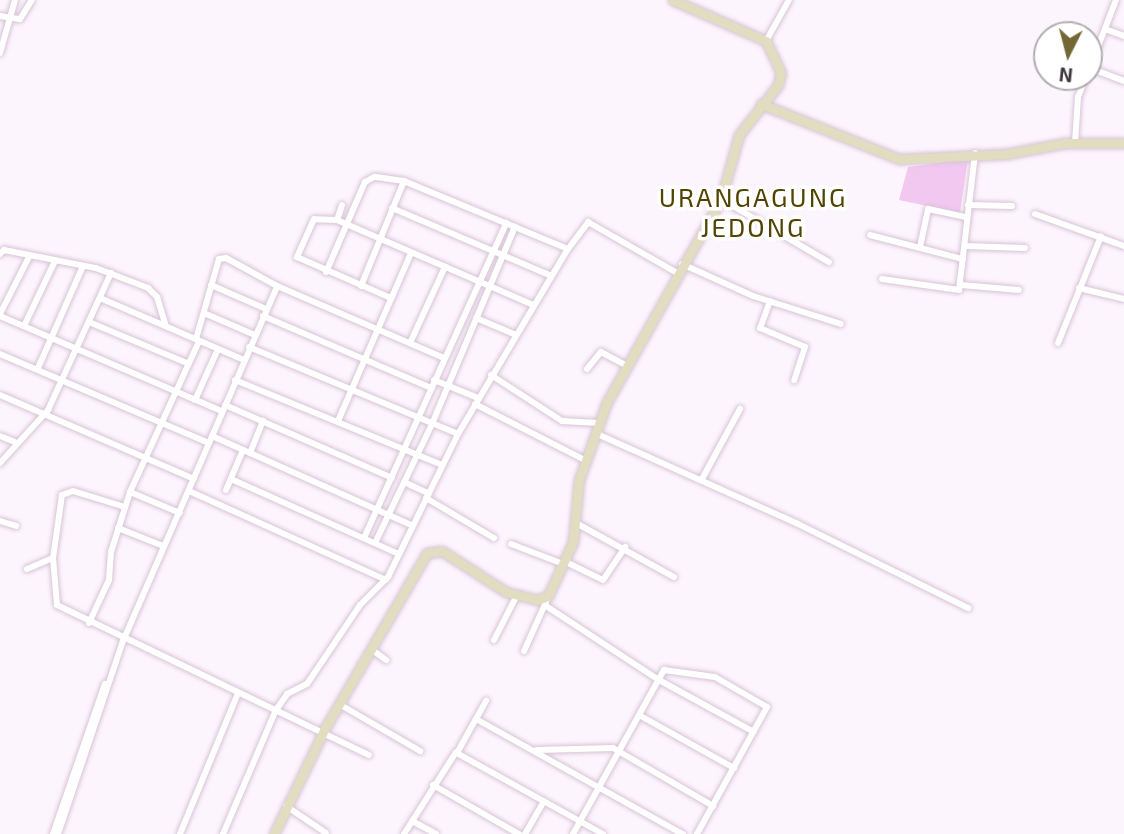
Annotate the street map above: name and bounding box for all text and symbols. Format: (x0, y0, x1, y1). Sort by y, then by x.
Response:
north arrow (1033, 21, 1103, 91)
text: N (1058, 63, 1074, 88)
district label: URANGAGUNG JEDONG (660, 181, 846, 242)

